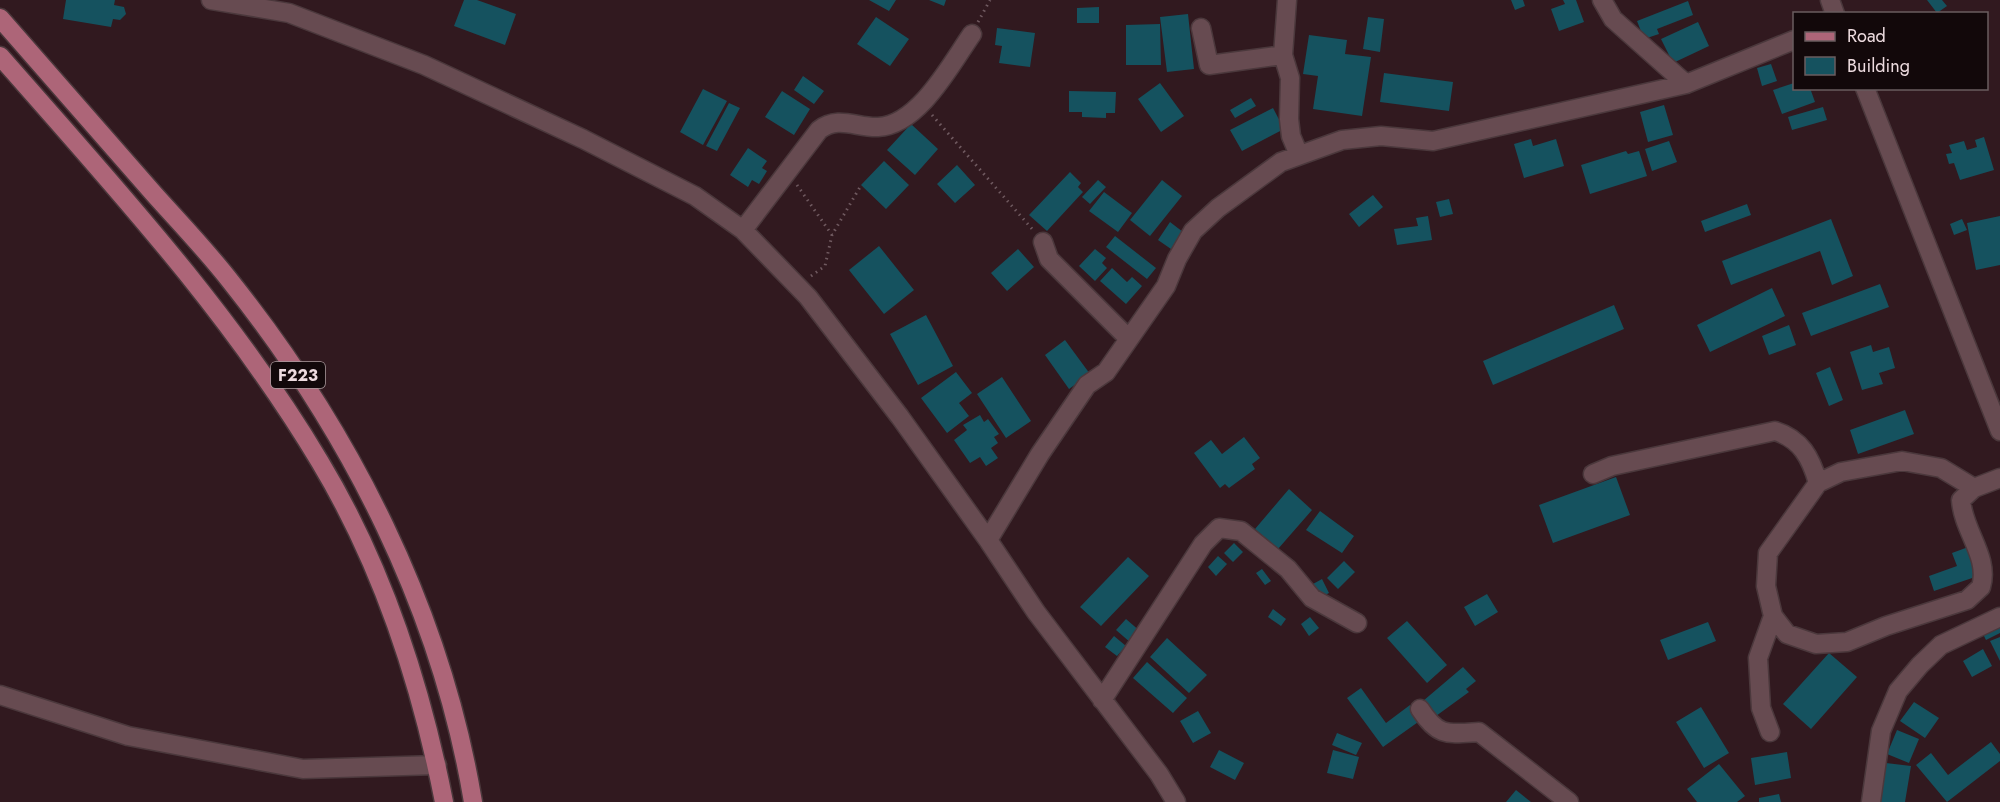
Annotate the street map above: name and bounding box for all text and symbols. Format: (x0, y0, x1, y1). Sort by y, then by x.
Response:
legend (1793, 12, 1988, 90)
text: Road (1847, 23, 1886, 49)
text: Building (1847, 53, 1910, 79)
road number: F223 (271, 362, 325, 388)

